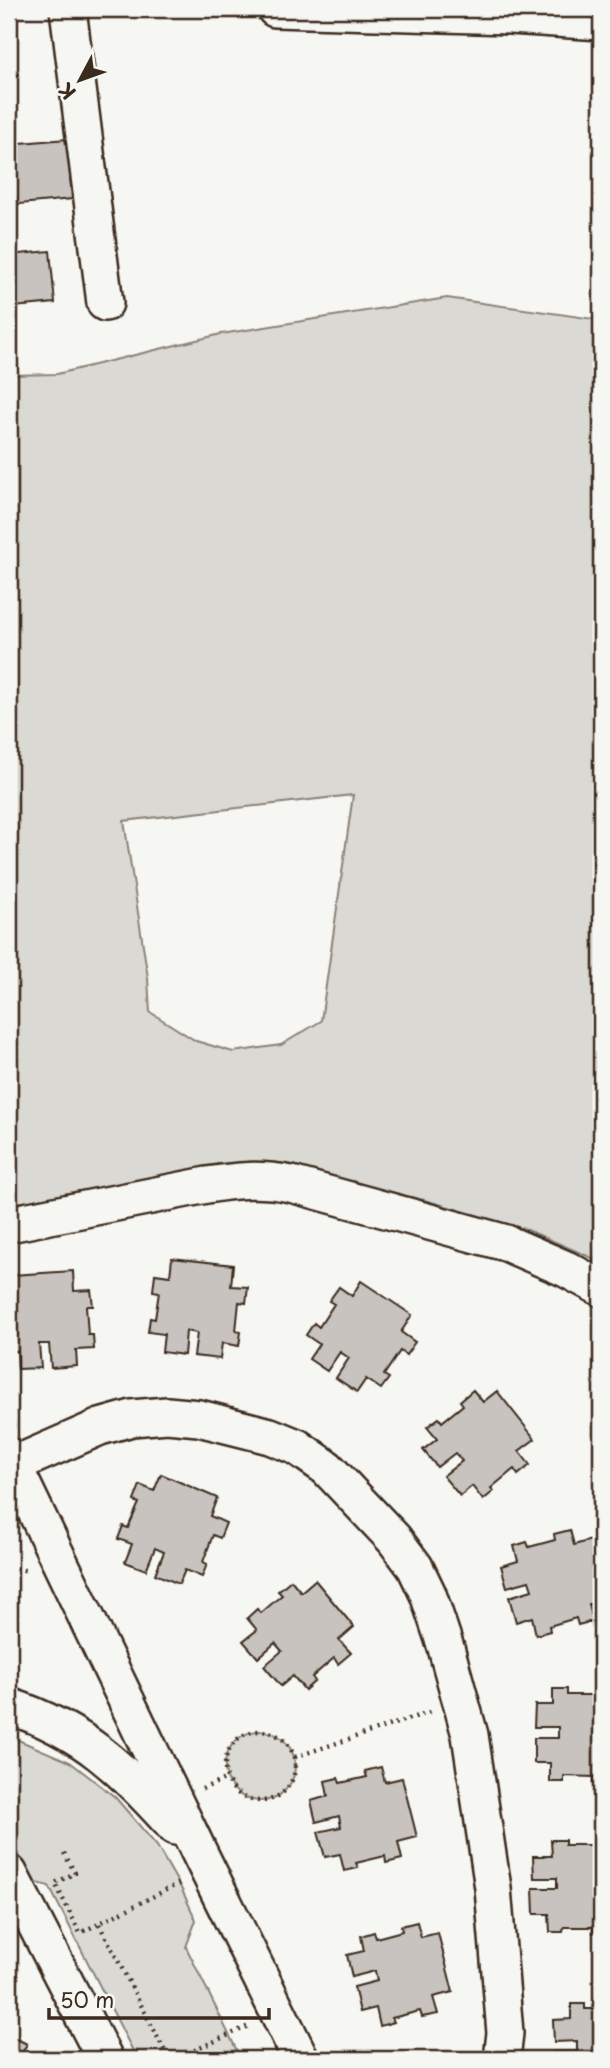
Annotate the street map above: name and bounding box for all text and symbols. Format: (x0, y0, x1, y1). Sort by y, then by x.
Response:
north arrow (46, 46, 116, 116)
text: K (51, 77, 82, 106)
scale bar (49, 1977, 270, 2021)
text: 50 m (60, 1983, 114, 2015)

